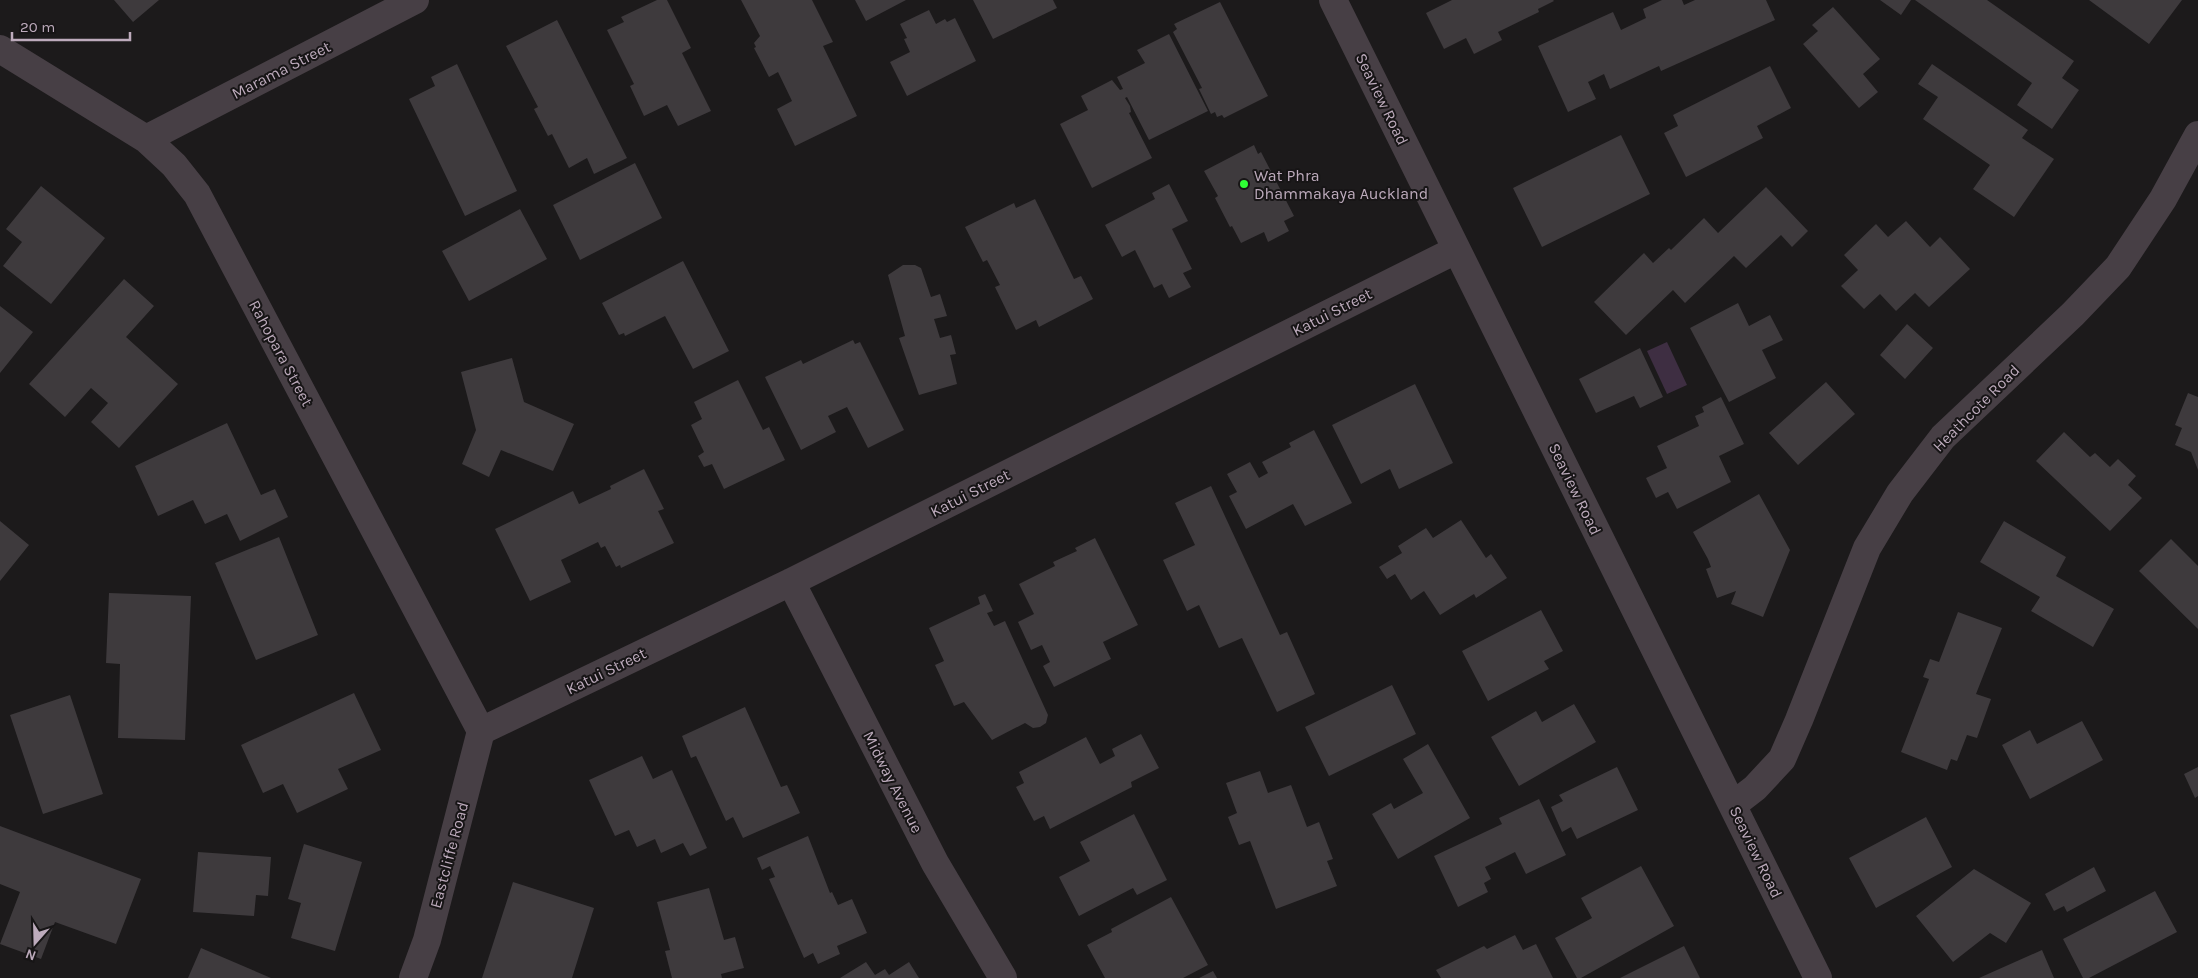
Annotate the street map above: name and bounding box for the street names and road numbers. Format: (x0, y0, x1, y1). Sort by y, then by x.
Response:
street label: Marama Street (228, 37, 334, 103)
street label: Seaview Road (1352, 50, 1412, 148)
street label: Katui Street (1289, 284, 1375, 340)
street label: Rahopara Street (245, 297, 317, 409)
street label: Heathcote Road (1929, 361, 2023, 455)
street label: Seaview Road (1545, 440, 1605, 538)
street label: Katui Street (927, 465, 1013, 521)
street label: Katui Street (563, 643, 649, 699)
street label: Midway Avenue (859, 728, 927, 836)
street label: Eastcliffe Road (426, 800, 472, 910)
street label: Seaview Road (1726, 803, 1786, 901)

